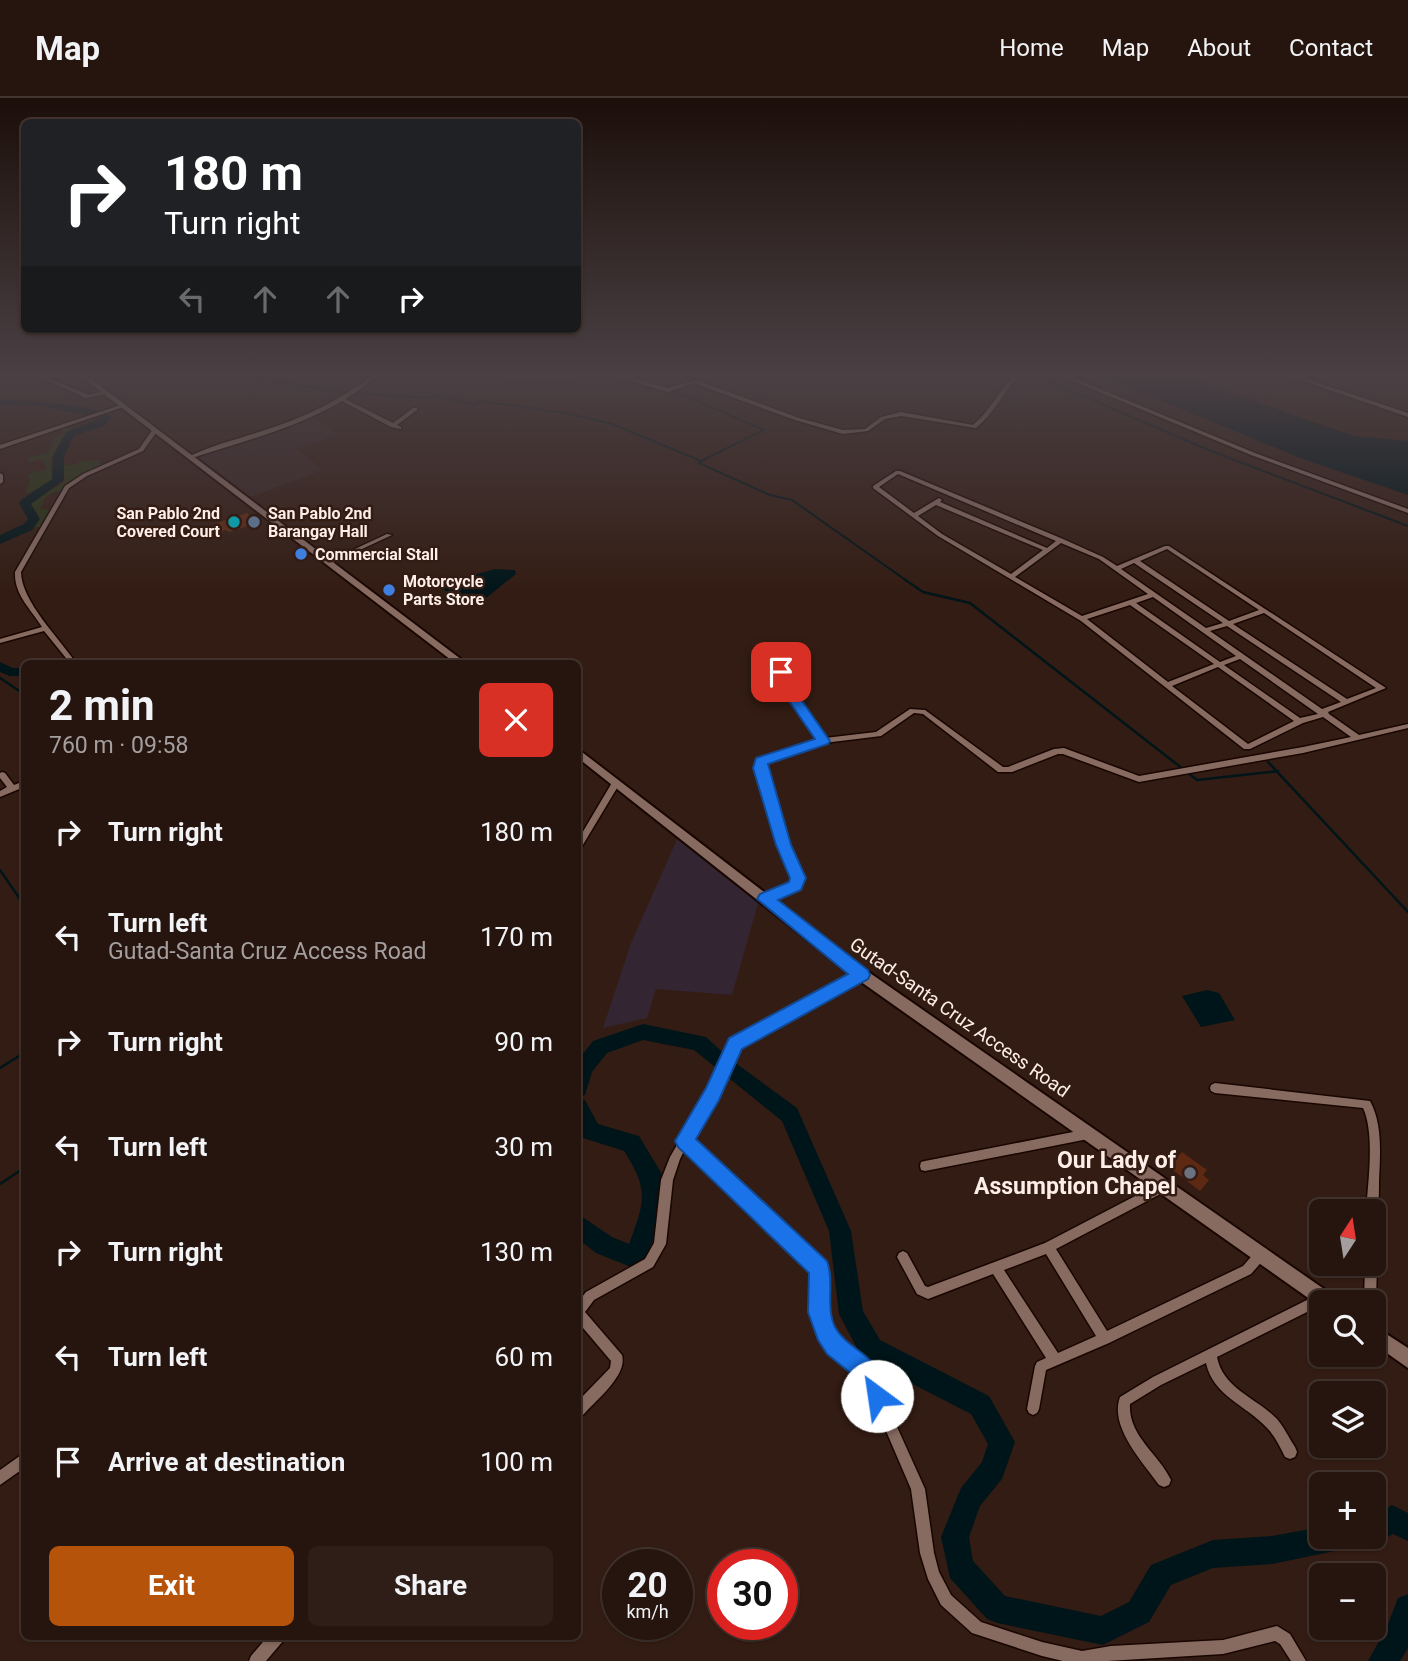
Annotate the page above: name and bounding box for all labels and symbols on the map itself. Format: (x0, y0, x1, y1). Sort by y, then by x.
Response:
place label: San Pablo 2nd Covered Court (116, 504, 221, 541)
place label: San Pablo 2nd Barangay Hall (268, 504, 372, 541)
marker: San Pablo 2nd Covered Court (226, 514, 242, 530)
marker: San Pablo 2nd Barangay Hall (246, 514, 262, 530)
place label: Commercial Stall (315, 545, 438, 564)
marker: Commercial Stall (293, 546, 309, 562)
place label: Motorcycle Parts Store (403, 572, 484, 609)
marker: Motorcycle Parts Store (381, 582, 397, 598)
pin (751, 642, 811, 702)
street label: Gutad-Santa Cruz Access Road (845, 933, 1074, 1102)
place label: Our Lady of Assumption Chapel (974, 1147, 1177, 1200)
marker: Our Lady of Assumption Chapel (1182, 1165, 1198, 1181)
north arrow (1309, 1199, 1386, 1276)
position arrow (840, 1359, 914, 1433)
speed limit sign: 30 (707, 1549, 798, 1640)

